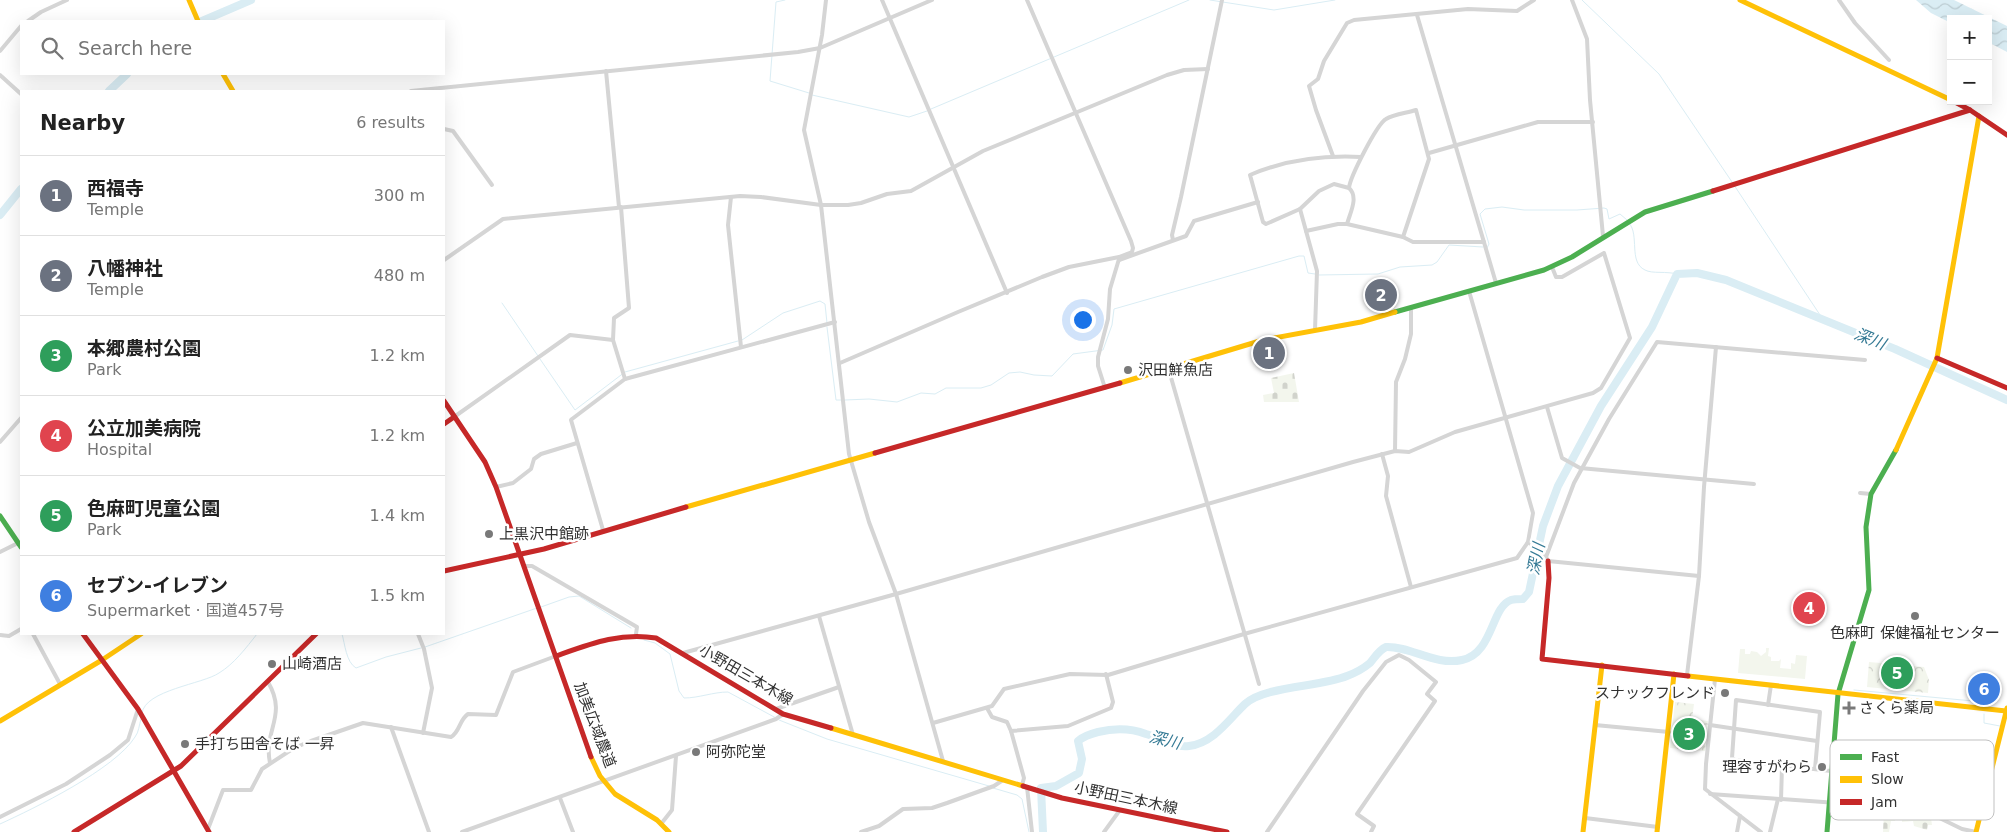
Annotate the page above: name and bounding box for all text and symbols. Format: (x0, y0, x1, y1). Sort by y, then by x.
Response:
map controls (1947, 15, 1992, 105)
button: + (1947, 15, 1992, 60)
search box (20, 20, 445, 75)
icon: search (38, 34, 66, 62)
text: Search here (78, 37, 192, 59)
button: − (1947, 60, 1992, 105)
text: Nearby (40, 111, 125, 135)
text: 6 results (356, 113, 425, 132)
text: 西福寺 (87, 177, 144, 199)
text: 1 (50, 186, 62, 205)
text: 300 m (374, 186, 425, 205)
text: Temple (87, 200, 144, 219)
text: 八幡神社 (87, 257, 163, 279)
text: 2 (50, 266, 62, 285)
text: 480 m (374, 266, 425, 285)
pin: 2 (1365, 276, 1397, 314)
text: Temple (87, 280, 144, 299)
your location (1070, 307, 1096, 333)
water label: 深川 (1852, 324, 1890, 355)
pin: 1 (1253, 334, 1285, 372)
text: 本郷農村公園 (87, 337, 201, 359)
text: 3 (50, 346, 62, 365)
text: 1.2 km (370, 346, 425, 365)
text: Park (87, 360, 122, 379)
place label: 沢田鮮魚店 (1138, 361, 1213, 379)
marker: 沢田鮮魚店 (1122, 364, 1134, 376)
text: 公立加美病院 (87, 417, 201, 439)
text: 4 (50, 426, 62, 445)
text: 1.2 km (370, 426, 425, 445)
text: Hospital (87, 440, 152, 459)
text: 色麻町児童公園 (87, 497, 220, 519)
text: 5 (50, 506, 62, 525)
text: 1.4 km (370, 506, 425, 525)
text: Park (87, 520, 122, 539)
place label: 上黒沢中館跡 (499, 525, 589, 543)
marker: 上黒沢中館跡 (483, 528, 495, 540)
water label: 深川 (1524, 540, 1549, 577)
text: セブン-イレブン (87, 574, 228, 596)
text: 6 (50, 586, 62, 605)
text: 1.5 km (370, 586, 425, 605)
pin: 4 (1793, 589, 1825, 627)
text: Supermarket · 国道457号 (87, 601, 284, 620)
marker: 色麻町 保健福祉センター (1909, 610, 1921, 622)
place label: 色麻町 保健福祉センター (1830, 624, 2000, 642)
street label: 小野田三本木線 (696, 641, 796, 709)
pin: 5 (1881, 654, 1913, 692)
place label: 山崎酒店 (282, 655, 342, 673)
marker: 山崎酒店 (266, 658, 278, 670)
pin: 6 (1968, 670, 2000, 708)
street label: 加美広域農道 (570, 680, 620, 770)
place label: スナックフレンド (1595, 684, 1715, 702)
marker: スナックフレンド (1719, 687, 1731, 699)
place label: さくら薬局 (1859, 699, 1934, 717)
marker: さくら薬局 (1843, 702, 1855, 714)
pin: 3 (1673, 715, 1705, 753)
water label: 深川 (1147, 727, 1185, 754)
place label: 手打ち田舎そば 一昇 (195, 735, 335, 753)
marker: 手打ち田舎そば 一昇 (179, 738, 191, 750)
legend (1830, 740, 1994, 820)
place label: 阿弥陀堂 (706, 743, 766, 761)
marker: 阿弥陀堂 (690, 746, 702, 758)
text: Fast (1871, 749, 1900, 765)
place label: 理容すがわら (1722, 758, 1812, 776)
marker: 理容すがわら (1816, 761, 1828, 773)
text: Slow (1871, 771, 1904, 787)
street label: 小野田三本木線 (1073, 778, 1179, 818)
text: Jam (1870, 794, 1897, 810)

